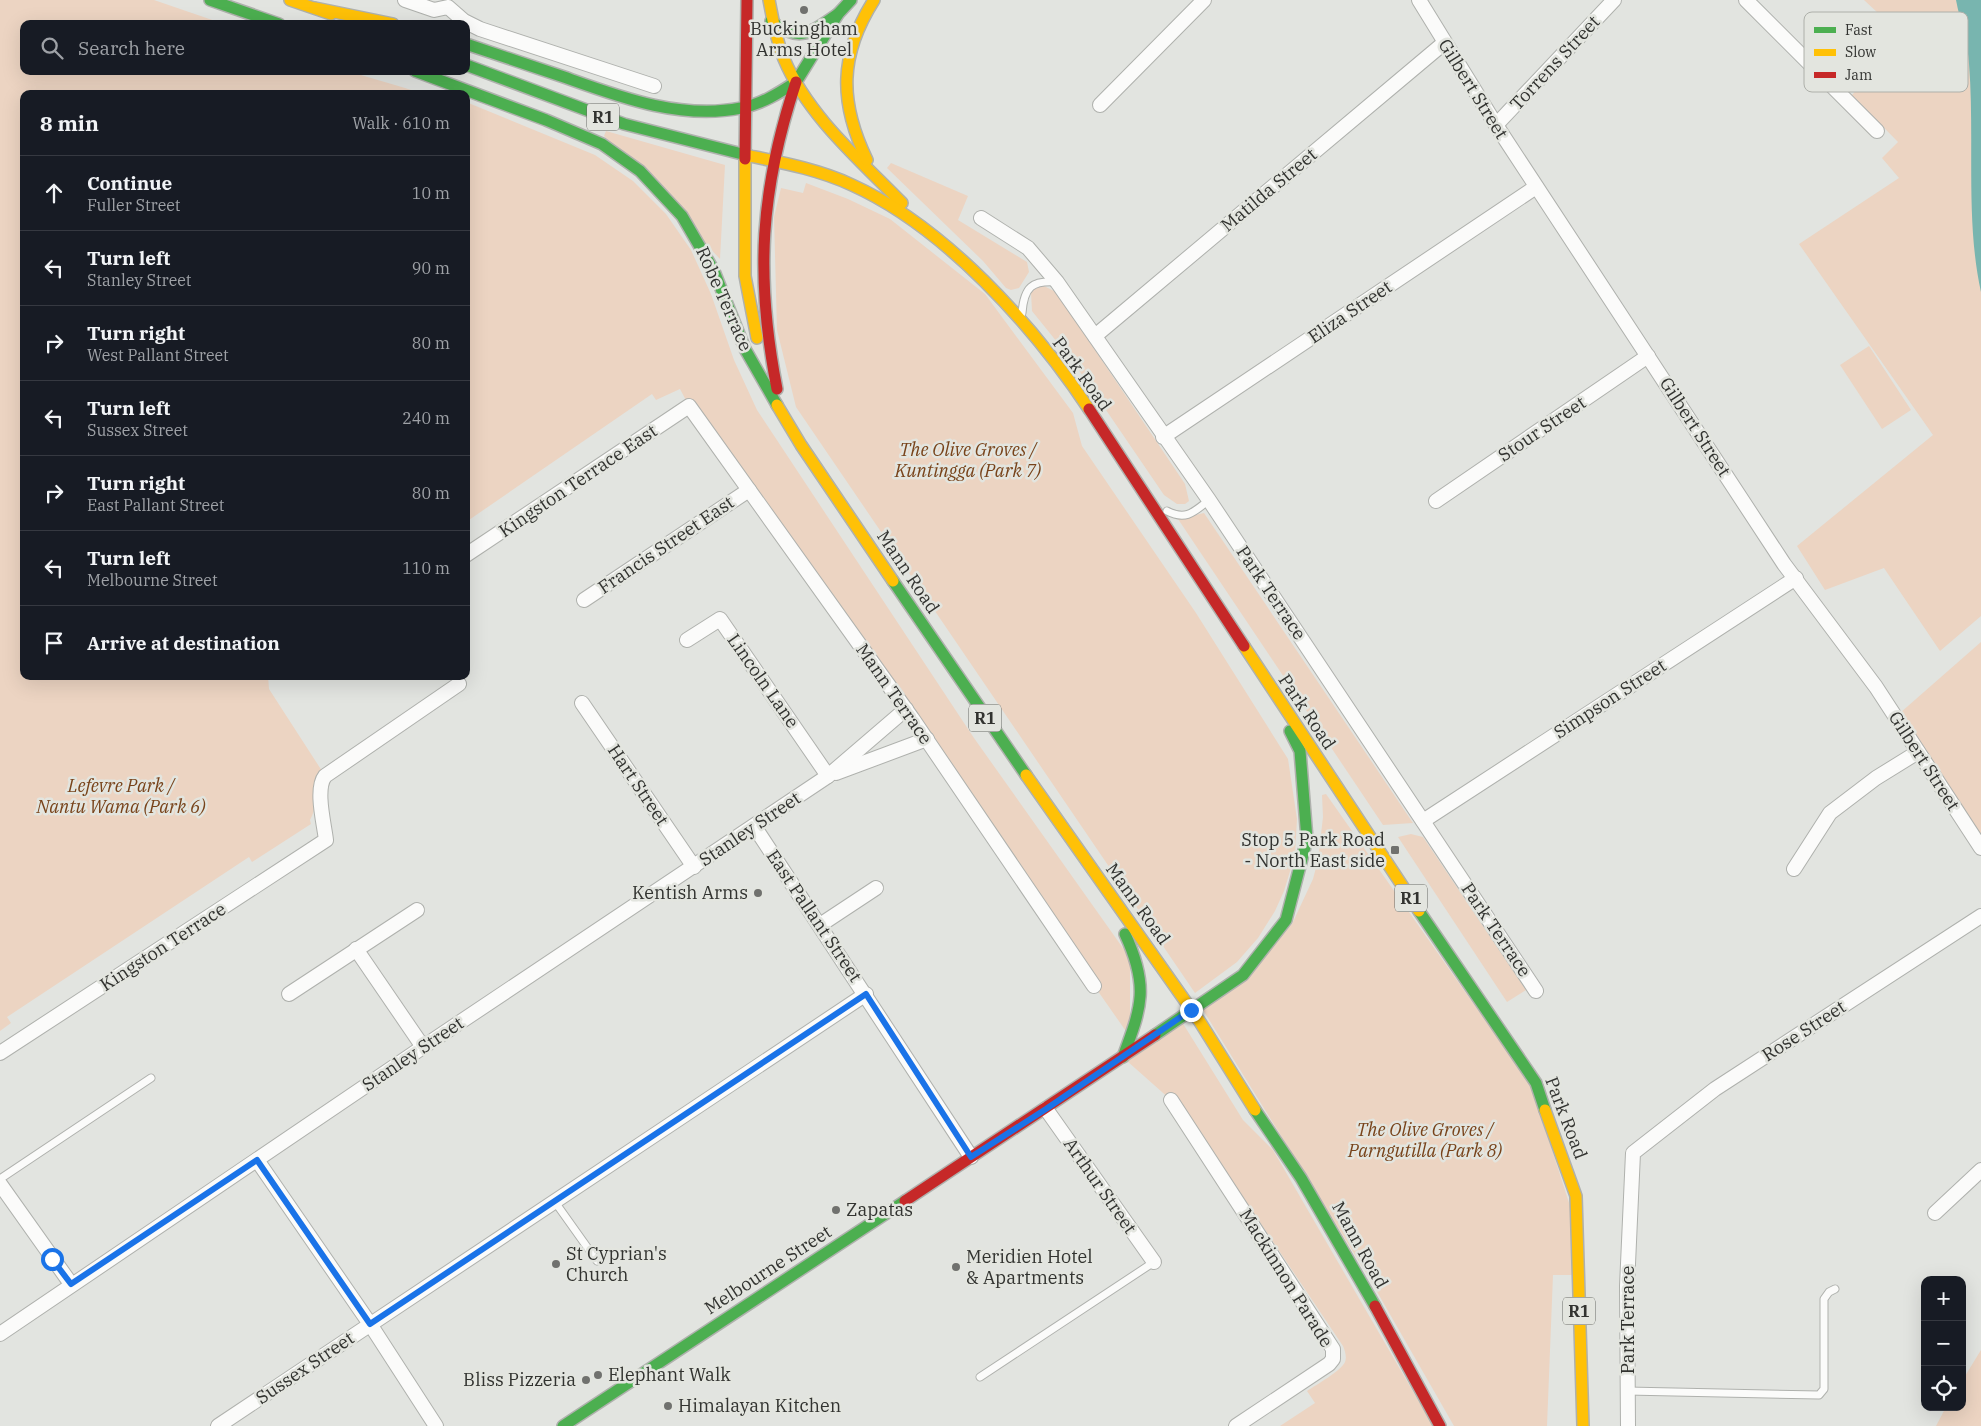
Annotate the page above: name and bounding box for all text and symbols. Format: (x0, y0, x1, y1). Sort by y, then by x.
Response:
marker: Buckingham Arms Hotel (798, 4, 810, 16)
street label: Torrens Street (1505, 10, 1605, 115)
legend (1804, 12, 1968, 92)
place label: Buckingham Arms Hotel (750, 17, 858, 61)
search box (20, 20, 470, 75)
text: Fast (1845, 21, 1873, 39)
icon: search (38, 34, 66, 62)
street label: Gilbert Street (1433, 34, 1513, 143)
text: Search here (78, 36, 185, 60)
text: Slow (1845, 43, 1876, 61)
text: Jam (1845, 66, 1872, 84)
road number: R1 (587, 104, 619, 130)
text: 8 min (40, 109, 99, 137)
text: Walk · 610 m (352, 113, 450, 133)
street label: Matilda Street (1216, 143, 1321, 236)
text: Continue (87, 171, 172, 195)
icon: ahead (40, 179, 68, 207)
text: 10 m (412, 183, 450, 203)
text: Fuller Street (87, 195, 180, 215)
street label: Robe Terrace (691, 243, 758, 355)
text: Turn left (87, 246, 170, 270)
icon: left (40, 254, 68, 282)
text: 90 m (412, 258, 450, 278)
text: Stanley Street (87, 270, 192, 290)
street label: Eliza Street (1303, 275, 1396, 348)
text: Turn right (87, 321, 185, 345)
icon: right (40, 329, 68, 357)
street label: Park Road (1048, 332, 1117, 415)
text: 80 m (412, 333, 450, 353)
text: West Pallant Street (87, 345, 229, 365)
street label: Gilbert Street (1655, 373, 1736, 481)
street label: Stour Street (1493, 391, 1590, 466)
text: Turn left (87, 396, 170, 420)
icon: left (40, 404, 68, 432)
text: 240 m (402, 408, 450, 428)
street label: Kingston Terrace East (494, 419, 661, 542)
text: Sussex Street (87, 420, 188, 440)
park label: The Olive Groves / Kuntingga (Park 7) (894, 438, 1041, 482)
text: Turn right (87, 471, 185, 495)
icon: right (40, 479, 68, 507)
text: 80 m (412, 483, 450, 503)
street label: Francis Street East (593, 491, 738, 599)
text: East Pallant Street (87, 495, 224, 515)
street label: Mann Road (872, 526, 945, 618)
street label: Park Terrace (1232, 541, 1311, 644)
text: Turn left (87, 546, 170, 570)
icon: left (40, 554, 68, 582)
text: 110 m (402, 558, 450, 578)
text: Melbourne Street (87, 570, 218, 590)
icon: arrive (40, 629, 68, 657)
street label: Lincoln Lane (722, 629, 804, 732)
text: Arrive at destination (87, 631, 280, 655)
street label: Mann Terrace (851, 639, 938, 749)
street label: Simpson Street (1549, 654, 1670, 744)
street label: Park Road (1274, 669, 1341, 754)
road number: R1 (969, 704, 1001, 731)
street label: Gilbert Street (1884, 707, 1965, 815)
street label: Hart Street (603, 740, 674, 830)
park label: Lefevre Park / Nantu Wama (Park 6) (35, 774, 206, 818)
street label: Stanley Street (695, 786, 805, 871)
place label: Stop 5 Park Road - North East side (1241, 828, 1385, 872)
marker: Stop 5 Park Road - North East side (1389, 844, 1401, 856)
street label: East Pallant Street (762, 845, 867, 986)
street label: Mann Road (1101, 858, 1176, 949)
street label: Park Terrace (1457, 878, 1536, 981)
place label: Kentish Arms (632, 881, 748, 904)
road number: R1 (1395, 884, 1427, 911)
marker: Kentish Arms (752, 887, 764, 899)
street label: Kingston Terrace (95, 897, 230, 996)
street label: Rose Street (1758, 995, 1850, 1066)
route end (1180, 999, 1203, 1022)
street label: Stanley Street (358, 1011, 468, 1096)
street label: Park Road (1540, 1073, 1593, 1162)
park label: The Olive Groves / Parngutilla (Park 8) (1347, 1118, 1502, 1162)
street label: Arthur Street (1059, 1133, 1142, 1238)
street label: Mann Road (1327, 1197, 1394, 1292)
place label: Zapatas (846, 1198, 913, 1221)
marker: Zapatas (830, 1204, 842, 1216)
street label: Mackinnon Parade (1235, 1204, 1338, 1351)
street label: Melbourne Street (700, 1220, 836, 1319)
place label: St Cyprian's Church (566, 1242, 667, 1286)
place label: Meridien Hotel & Apartments (966, 1245, 1093, 1289)
route start (41, 1248, 64, 1271)
marker: St Cyprian's Church (550, 1258, 562, 1270)
marker: Meridien Hotel & Apartments (950, 1261, 962, 1273)
street label: Park Terrace (1616, 1266, 1639, 1374)
map controls (1921, 1276, 1966, 1411)
button: + (1921, 1276, 1966, 1321)
road number: R1 (1563, 1298, 1595, 1324)
button: − (1921, 1321, 1966, 1366)
street label: Sussex Street (251, 1326, 358, 1409)
place label: Elephant Walk (608, 1363, 731, 1386)
button: locate (1921, 1366, 1966, 1411)
place label: Bliss Pizzeria (463, 1368, 576, 1391)
marker: Elephant Walk (592, 1369, 604, 1381)
marker: Bliss Pizzeria (580, 1374, 592, 1386)
place label: Himalayan Kitchen (678, 1394, 841, 1417)
marker: Himalayan Kitchen (662, 1400, 674, 1412)

